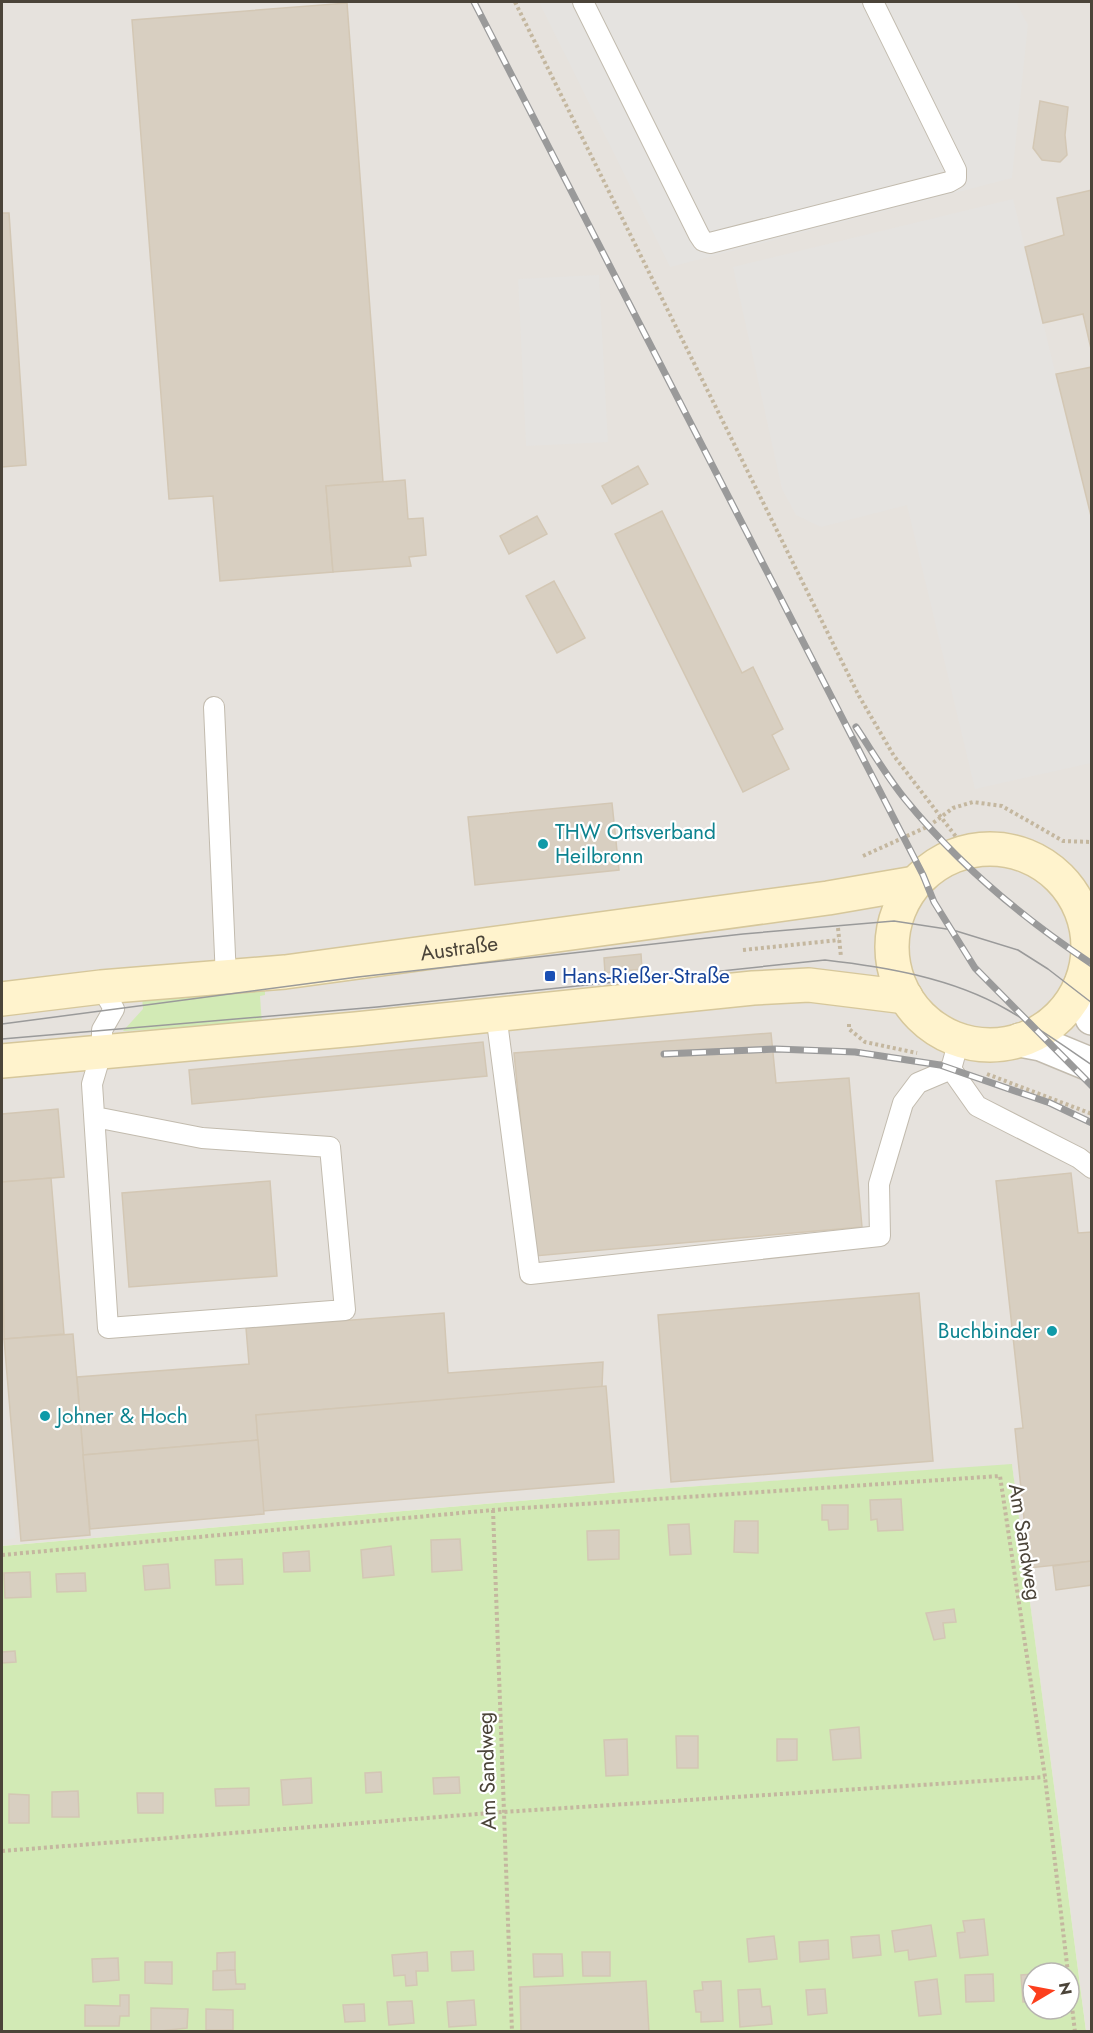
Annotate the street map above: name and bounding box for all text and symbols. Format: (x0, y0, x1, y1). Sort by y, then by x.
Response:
place label: THW Ortsverband Heilbronn (555, 817, 716, 871)
marker: THW Ortsverband Heilbronn (536, 837, 550, 851)
street label: Austraße (418, 928, 500, 968)
place label: Hans-Rießer-Straße (562, 961, 730, 991)
marker: Hans-Rießer-Straße (543, 969, 557, 983)
place label: Buchbinder (938, 1316, 1041, 1346)
marker: Buchbinder (1045, 1324, 1059, 1338)
place label: Johner & Hoch (54, 1401, 188, 1431)
marker: Johner & Hoch (38, 1409, 52, 1423)
street label: Am Sandweg (1001, 1481, 1049, 1603)
street label: Am Sandweg (470, 1712, 504, 1830)
north arrow (1021, 1961, 1081, 2021)
text: N (1053, 1980, 1078, 1997)

